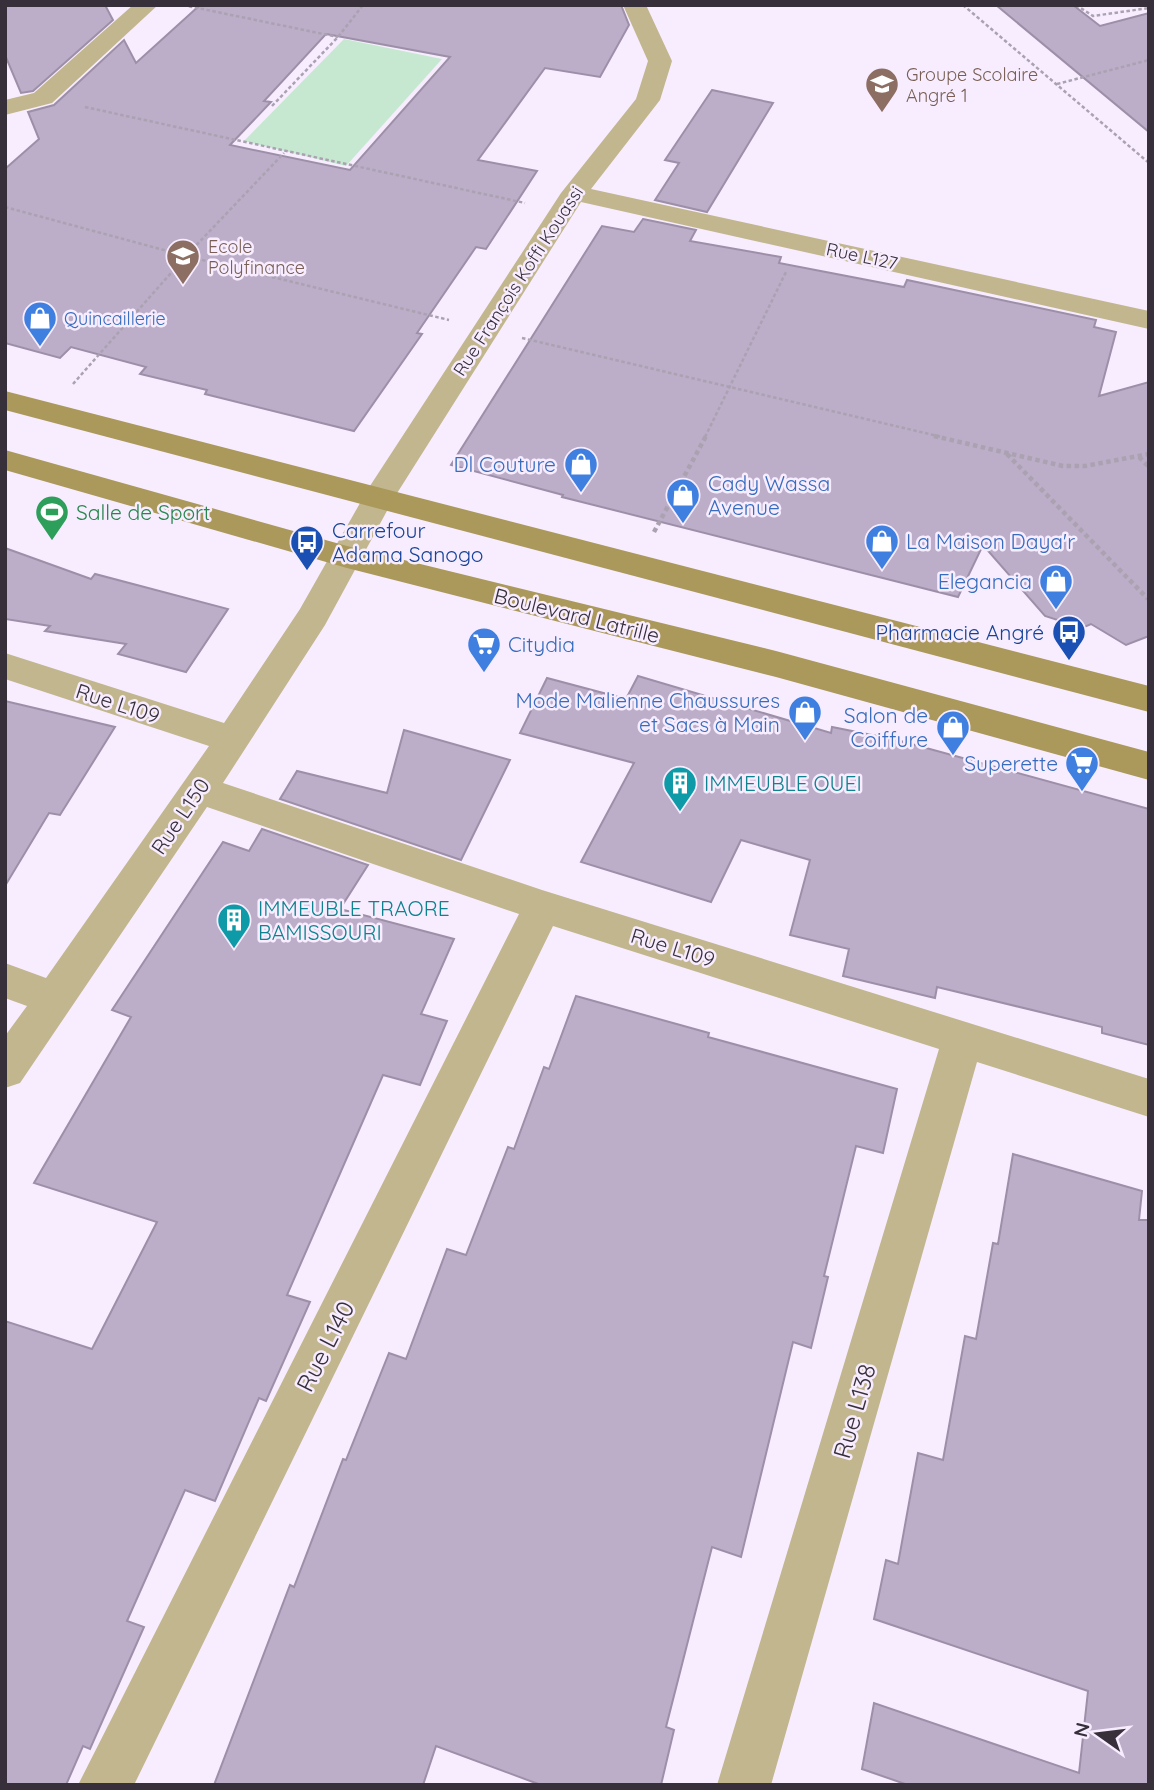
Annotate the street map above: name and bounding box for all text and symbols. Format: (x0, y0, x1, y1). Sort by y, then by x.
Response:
place label: Groupe Scolaire Angré 1 (906, 63, 1038, 107)
school or university icon: Groupe Scolaire Angré 1 (863, 65, 901, 114)
street label: Rue François Koffi Kouassi (448, 182, 588, 380)
place label: Ecole Polyfinance (208, 235, 305, 279)
school or university icon: Ecole Polyfinance (164, 237, 202, 286)
street label: Rue L127 (824, 237, 900, 275)
shop icon: Quincaillerie (21, 299, 59, 348)
place label: Quincaillerie (64, 307, 166, 330)
shop icon: Dl Couture (562, 445, 600, 494)
place label: Dl Couture (453, 451, 556, 477)
place label: Cady Wassa Avenue (708, 470, 830, 520)
shop icon: Cady Wassa Avenue (664, 476, 702, 525)
sports icon: Salle de Sport (33, 493, 71, 542)
place label: Salle de Sport (76, 499, 210, 525)
place label: Carrefour Adama Sanogo (332, 517, 483, 567)
shop icon: La Maison Daya'r (863, 522, 901, 571)
bus stop icon: Carrefour Adama Sanogo (288, 523, 326, 572)
place label: La Maison Daya'r (906, 528, 1075, 554)
shop icon: Elegancia (1037, 562, 1075, 611)
place label: Elegancia (938, 568, 1032, 594)
street label: Boulevard Latrille (492, 582, 662, 648)
bus stop icon: Pharmacie Angré (1050, 613, 1088, 662)
place label: Pharmacie Angré (876, 619, 1044, 645)
supermarket icon: Citydia (465, 625, 503, 674)
place label: Citydia (508, 631, 575, 657)
street label: Rue L109 (73, 677, 163, 729)
place label: Mode Malienne Chaussures et Sacs à Main (515, 687, 780, 737)
shop icon: Mode Malienne Chaussures et Sacs à Main (786, 693, 824, 742)
place label: Salon de Coiffure (844, 702, 928, 752)
shop icon: Salon de Coiffure (934, 708, 972, 757)
supermarket icon: Superette (1063, 744, 1101, 793)
place label: Superette (964, 750, 1058, 776)
building icon: IMMEUBLE OUEI (661, 764, 699, 813)
place label: IMMEUBLE OUEI (704, 770, 862, 796)
street label: Rue L150 (145, 773, 215, 859)
place label: IMMEUBLE TRAORE BAMISSOURI (258, 895, 450, 945)
building icon: IMMEUBLE TRAORE BAMISSOURI (215, 901, 253, 950)
street label: Rue L109 (628, 922, 718, 972)
street label: Rue L140 (289, 1296, 361, 1396)
street label: Rue L138 (826, 1360, 882, 1462)
north arrow (1063, 1699, 1133, 1769)
text: N (1068, 1720, 1095, 1740)

